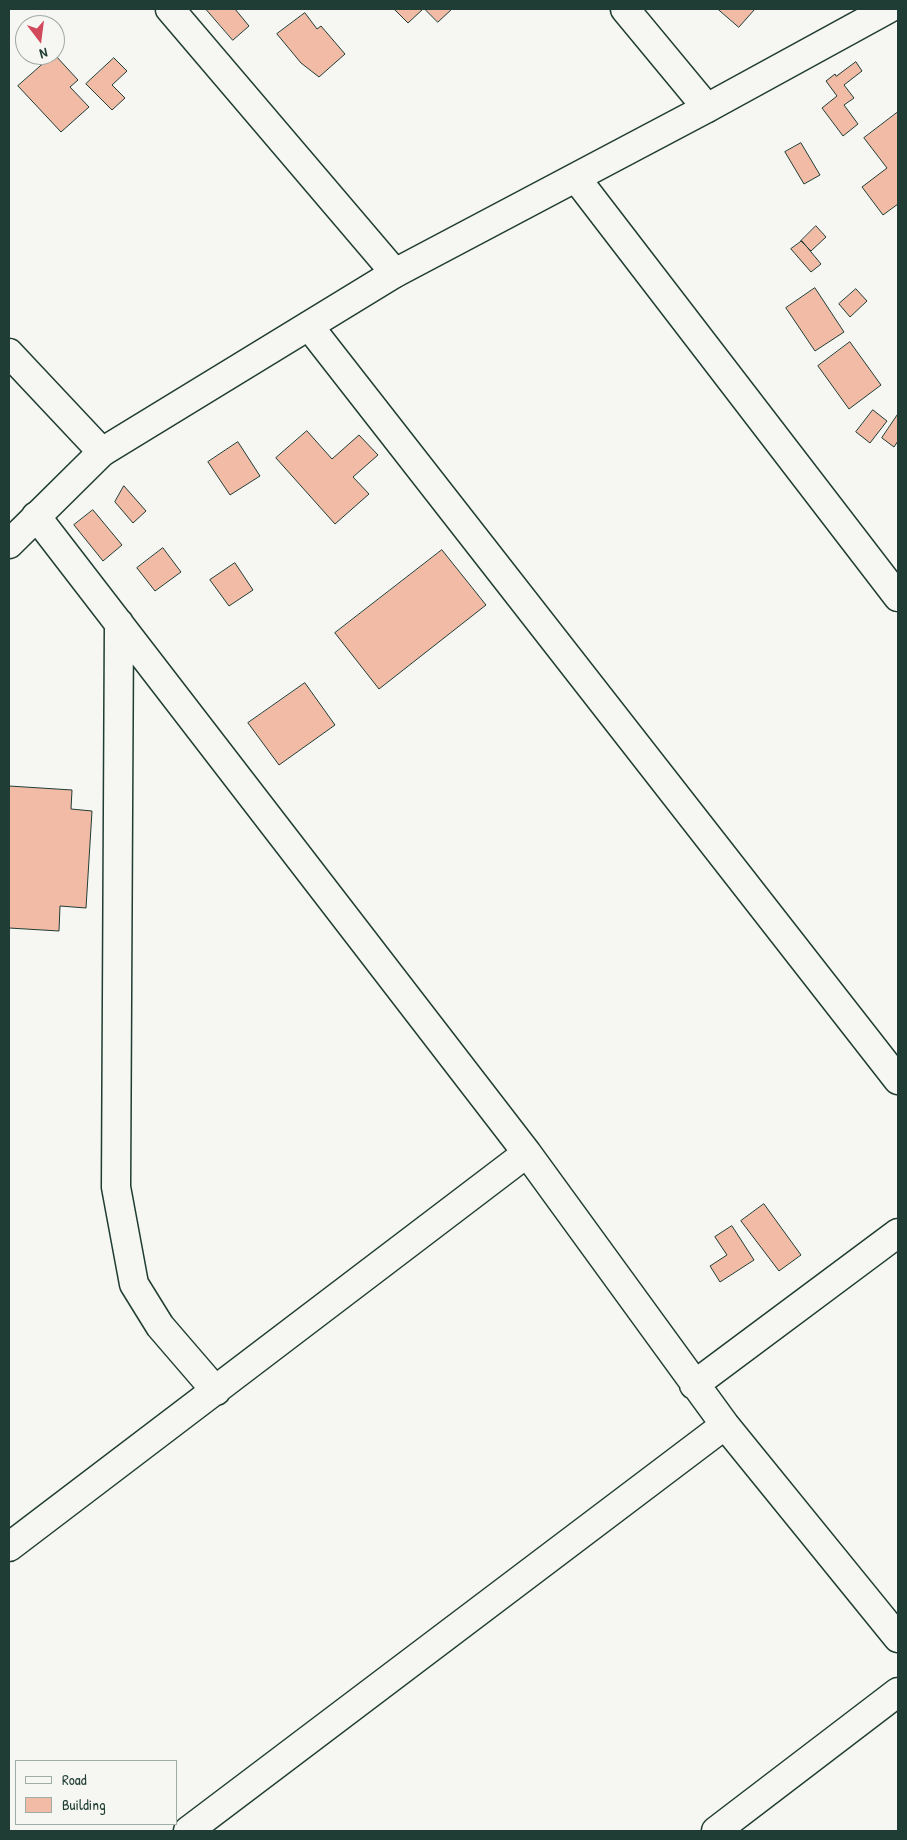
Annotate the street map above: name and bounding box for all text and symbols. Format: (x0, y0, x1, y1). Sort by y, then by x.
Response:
north arrow (15, 15, 65, 65)
text: N (38, 44, 50, 64)
legend (15, 1760, 178, 1825)
text: Road (62, 1769, 87, 1790)
text: Building (62, 1794, 106, 1815)

